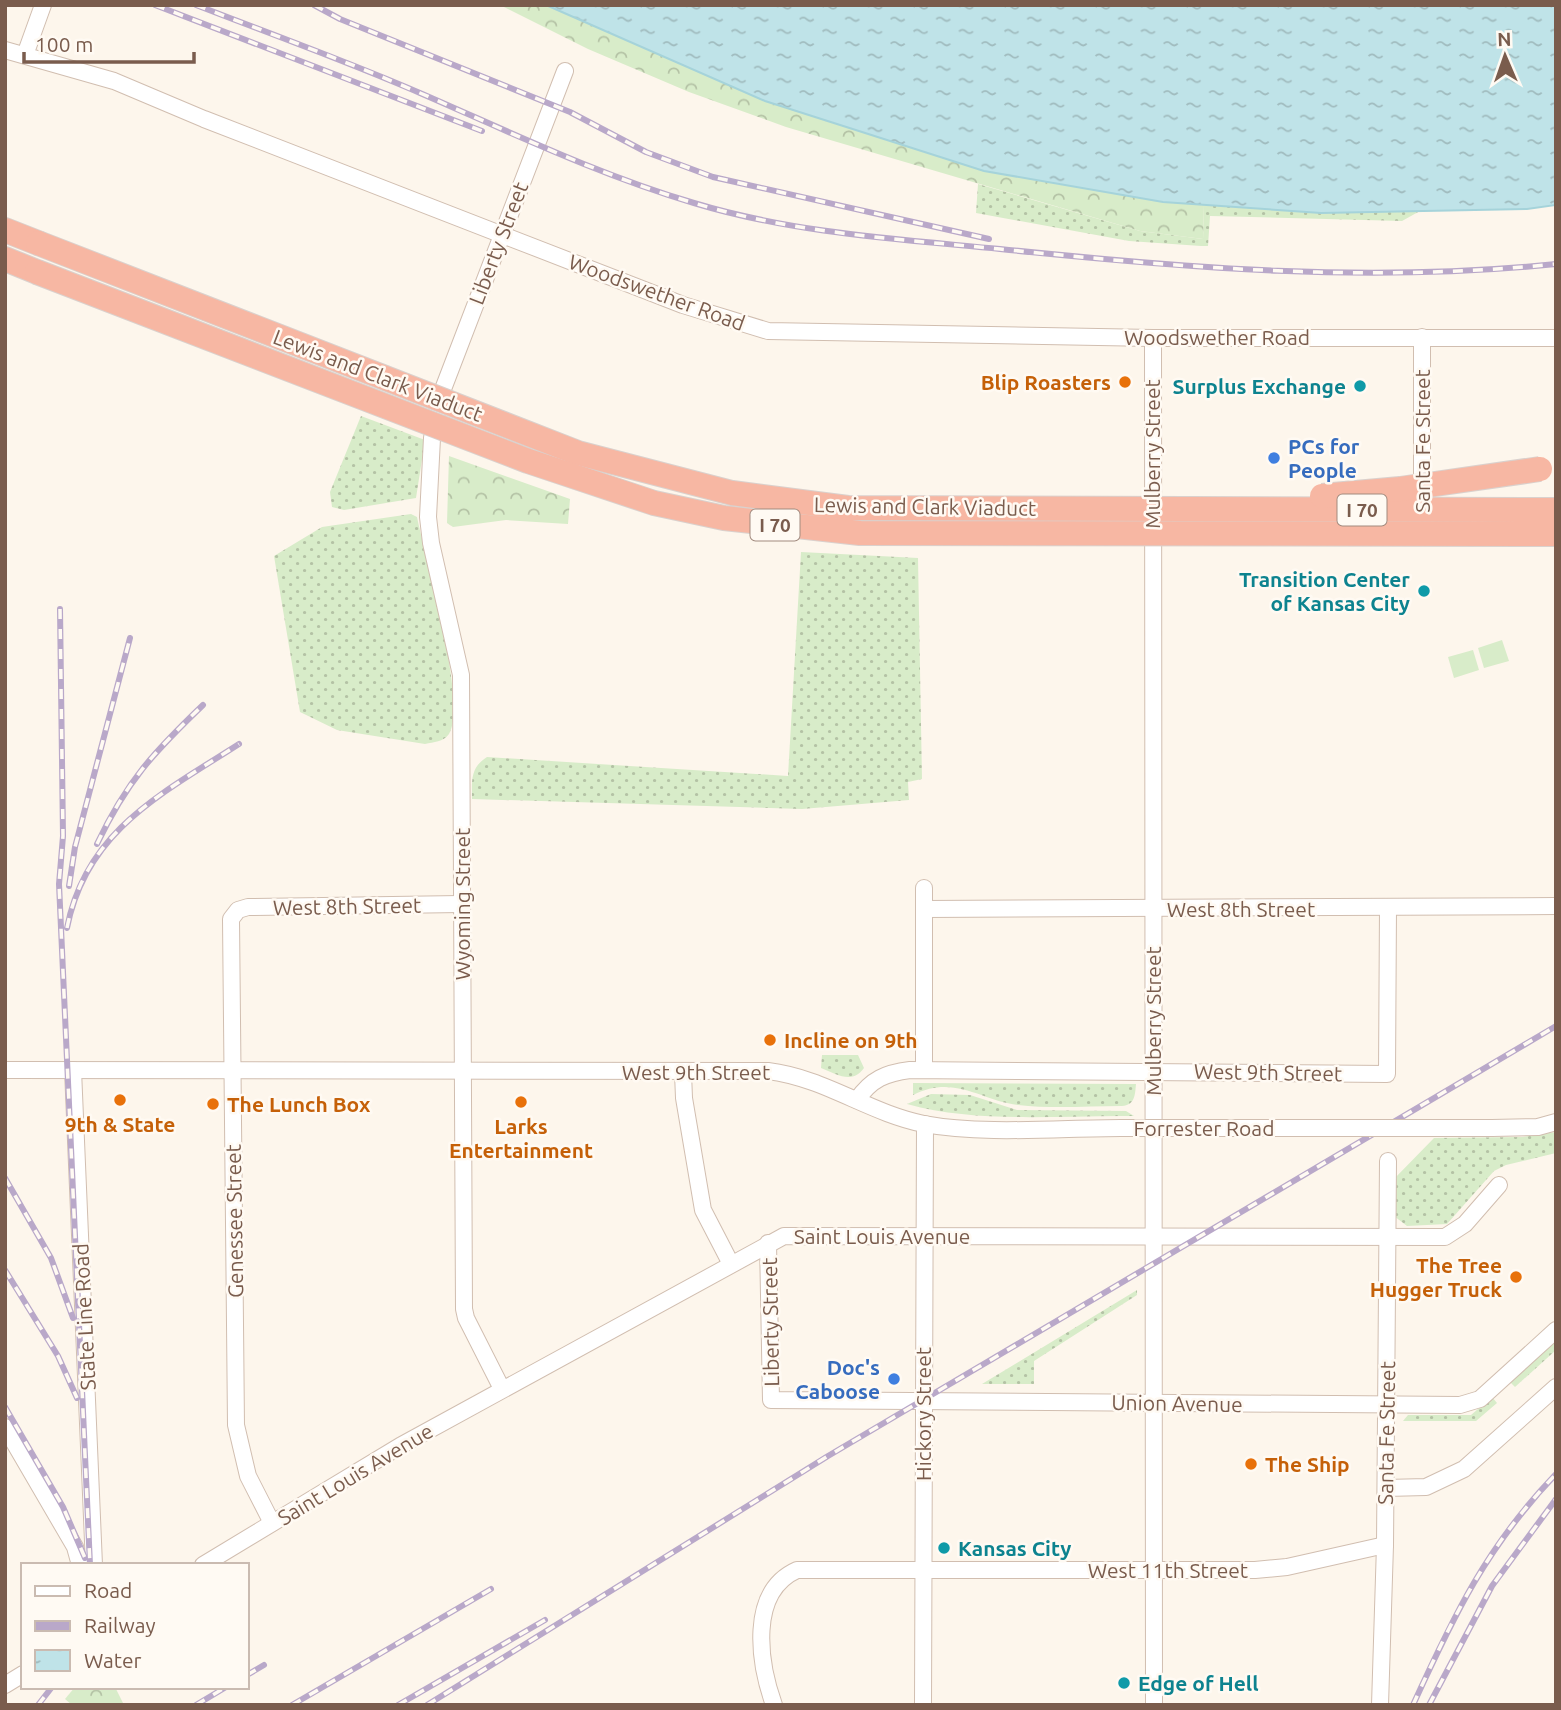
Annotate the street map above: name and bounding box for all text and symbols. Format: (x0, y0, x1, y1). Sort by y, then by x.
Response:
scale bar (24, 21, 194, 65)
north arrow (1470, 21, 1540, 91)
text: N (1497, 28, 1512, 50)
text: 100 m (35, 32, 93, 56)
street label: Liberty Street (464, 178, 532, 308)
street label: Woodswether Road (566, 249, 748, 335)
street label: Lewis and Clark Viaduct (270, 324, 486, 426)
street label: Woodswether Road (1124, 325, 1310, 349)
street label: Santa Fe Street (1410, 369, 1434, 513)
place label: Blip Roasters (981, 370, 1111, 394)
marker: Blip Roasters (1117, 374, 1133, 390)
place label: Surplus Exchange (1172, 374, 1346, 398)
marker: Surplus Exchange (1352, 378, 1368, 394)
street label: Mulberry Street (1140, 379, 1164, 529)
place label: PCs for People (1288, 434, 1360, 482)
marker: PCs for People (1266, 450, 1282, 466)
street label: Lewis and Clark Viaduct (814, 492, 1036, 520)
road number: I 70 (1338, 495, 1386, 526)
road number: I 70 (750, 510, 800, 540)
place label: Transition Center of Kansas City (1239, 567, 1410, 615)
marker: Transition Center of Kansas City (1416, 583, 1432, 599)
street label: Wyoming Street (450, 828, 474, 980)
street label: West 8th Street (273, 893, 421, 919)
street label: West 8th Street (1167, 897, 1315, 921)
street label: Mulberry Street (1141, 946, 1165, 1096)
place label: Incline on 9th (784, 1028, 918, 1052)
marker: Incline on 9th (762, 1032, 778, 1048)
street label: West 9th Street (1194, 1059, 1342, 1085)
street label: West 9th Street (622, 1060, 770, 1084)
marker: 9th & State (112, 1092, 128, 1108)
place label: The Lunch Box (227, 1092, 371, 1116)
marker: Larks Entertainment (513, 1094, 529, 1110)
marker: The Lunch Box (205, 1096, 221, 1112)
place label: 9th & State (65, 1112, 175, 1136)
place label: Larks Entertainment (449, 1114, 593, 1162)
street label: Forrester Road (1134, 1116, 1274, 1140)
street label: Genessee Street (221, 1144, 247, 1298)
street label: Saint Louis Avenue (794, 1224, 970, 1248)
street label: State Line Road (68, 1243, 100, 1391)
place label: The Tree Hugger Truck (1370, 1253, 1502, 1301)
street label: Liberty Street (757, 1257, 783, 1387)
marker: The Tree Hugger Truck (1508, 1269, 1524, 1285)
street label: Hickory Street (911, 1347, 935, 1481)
place label: Doc's Caboose (795, 1355, 880, 1403)
street label: Santa Fe Street (1373, 1361, 1399, 1505)
marker: Doc's Caboose (886, 1371, 902, 1387)
street label: Union Avenue (1111, 1390, 1243, 1416)
street label: Saint Louis Avenue (273, 1418, 437, 1530)
place label: The Ship (1265, 1452, 1350, 1476)
marker: The Ship (1243, 1456, 1259, 1472)
place label: Kansas City (958, 1536, 1071, 1560)
marker: Kansas City (936, 1540, 952, 1556)
street label: West 11th Street (1088, 1558, 1248, 1582)
legend (21, 1563, 248, 1689)
text: Road (84, 1578, 132, 1602)
text: Railway (84, 1613, 156, 1637)
text: Water (84, 1648, 142, 1672)
place label: Edge of Hell (1138, 1671, 1259, 1695)
marker: Edge of Hell (1116, 1675, 1132, 1691)

